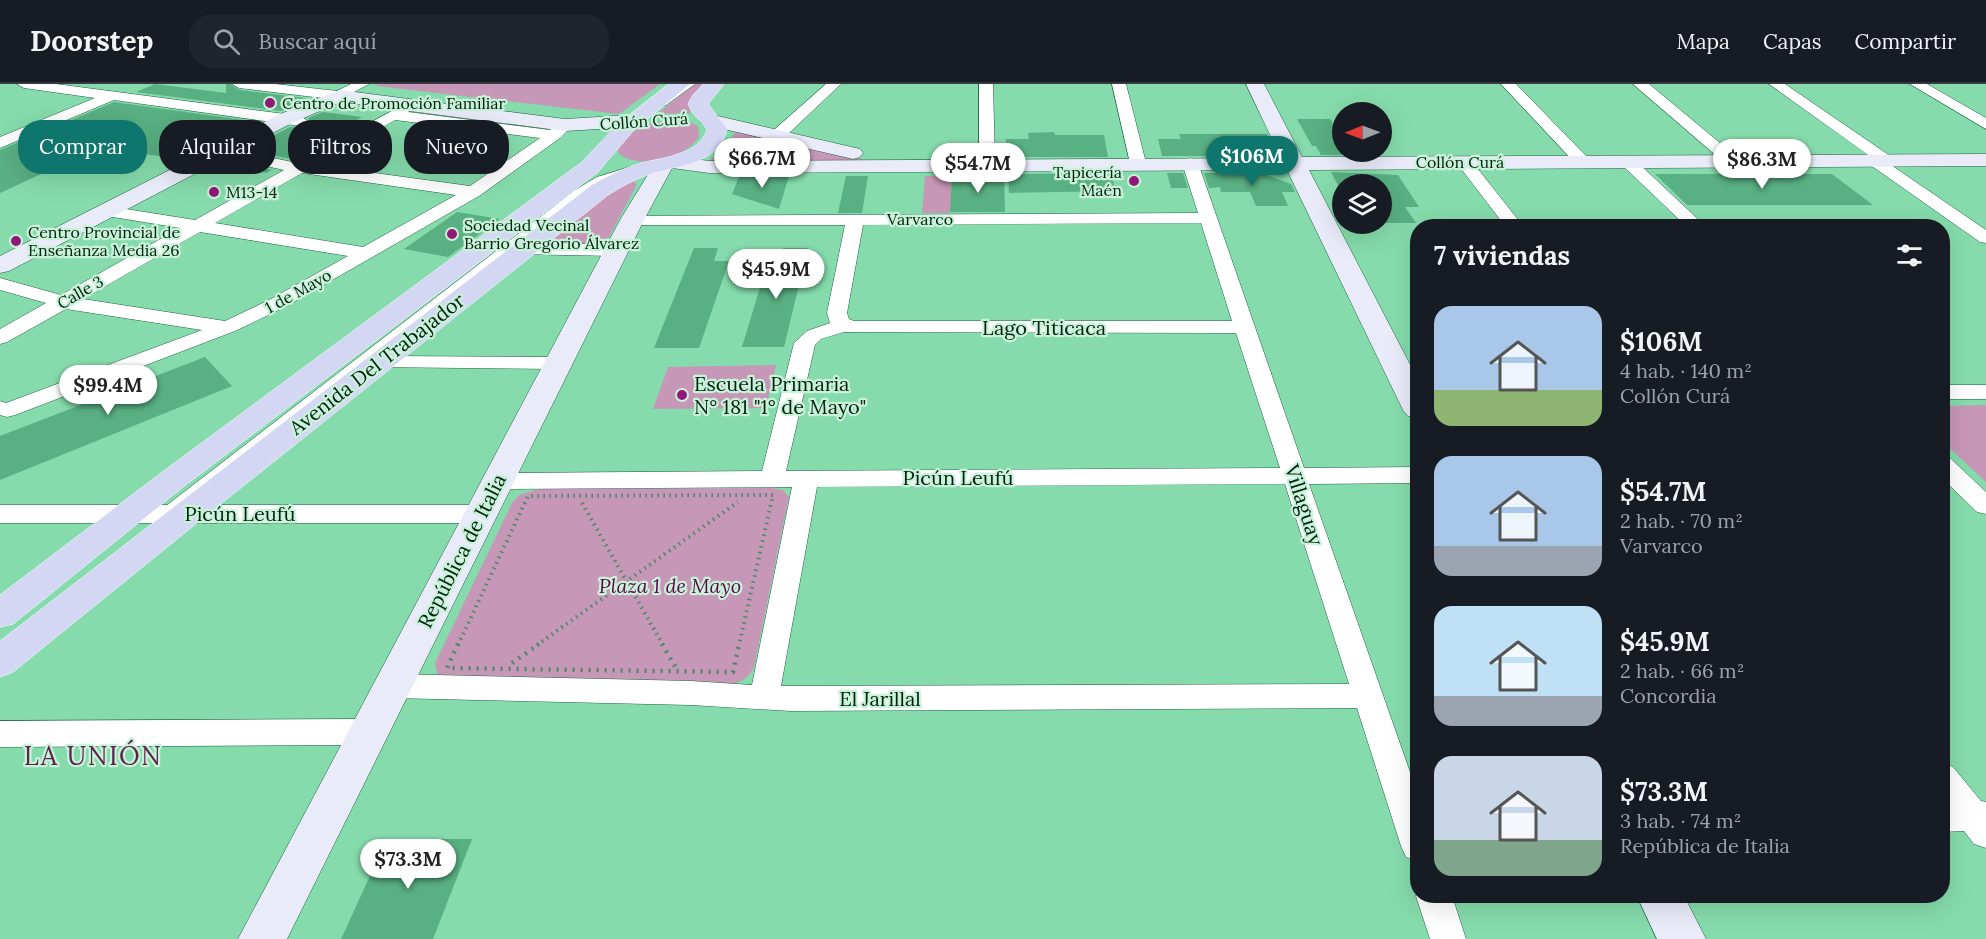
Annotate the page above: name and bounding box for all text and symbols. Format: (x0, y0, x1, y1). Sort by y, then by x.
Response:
search box (189, 14, 609, 68)
text: Doorstep (30, 23, 153, 59)
icon: search (210, 25, 243, 58)
text: Buscar aquí (258, 27, 377, 55)
text: Mapa (1676, 28, 1730, 55)
text: Capas (1763, 28, 1822, 55)
text: Compartir (1855, 28, 1956, 55)
place label: Centro de Promoción Familiar (282, 93, 506, 113)
marker: Centro de Promoción Familiar (263, 96, 277, 110)
north arrow (1332, 102, 1392, 162)
map controls (1332, 102, 1392, 234)
street label: Collón Curá (599, 108, 689, 134)
chip: Comprar (18, 120, 147, 174)
chip: Alquilar (159, 120, 276, 174)
chip: Filtros (288, 120, 392, 174)
chip: Nuevo (404, 120, 509, 174)
pin: $106M (1210, 136, 1294, 187)
pin: $66.7M (713, 138, 811, 189)
pin: $86.3M (1713, 139, 1811, 190)
pin: $54.7M (929, 143, 1027, 194)
text: $106M (1220, 143, 1284, 168)
text: $66.7M (728, 145, 796, 170)
text: $86.3M (1727, 146, 1797, 171)
text: $54.7M (945, 150, 1011, 175)
street label: Collón Curá (1416, 152, 1504, 172)
place label: Tapicería Maén (1053, 162, 1122, 200)
marker: Tapicería Maén (1127, 174, 1141, 188)
button: layers (1332, 174, 1392, 234)
place label: M13-14 (226, 182, 278, 202)
marker: M13-14 (207, 185, 221, 199)
street label: Varvarco (886, 209, 953, 229)
place label: Sociedad Vecinal Barrio Gregorio Álvarez (464, 215, 639, 253)
place label: Centro Provincial de Enseñanza Media 26 (28, 222, 180, 260)
marker: Sociedad Vecinal Barrio Gregorio Álvarez (445, 227, 459, 241)
marker: Centro Provincial de Enseñanza Media 26 (9, 234, 23, 248)
text: 7 viviendas (1434, 239, 1570, 272)
icon: filters (1893, 239, 1926, 272)
pin: $45.9M (727, 249, 825, 300)
text: $45.9M (741, 256, 811, 281)
street label: 1 de Mayo (261, 265, 335, 317)
street label: Calle 3 (53, 271, 107, 313)
street label: Avenida Del Trabajador (283, 287, 470, 441)
street label: Lago Titicaca (982, 315, 1106, 340)
text: $106M (1620, 325, 1703, 358)
icon: home (1482, 330, 1554, 402)
text: 4 hab. · 140 m² (1620, 358, 1752, 383)
pin: $99.4M (59, 365, 157, 416)
place label: Escuela Primaria N° 181 "1° de Mayo" (694, 371, 866, 419)
text: $99.4M (73, 372, 143, 397)
text: Collón Curá (1620, 383, 1730, 408)
marker: Escuela Primaria N° 181 "1° de Mayo" (675, 388, 689, 402)
street label: Villaguay (1279, 460, 1329, 549)
street label: Picún Leufú (903, 465, 1013, 490)
street label: República de Italia (412, 469, 511, 632)
text: $54.7M (1620, 475, 1707, 508)
icon: home (1482, 480, 1554, 552)
street label: Picún Leufú (185, 501, 295, 526)
text: 2 hab. · 70 m² (1620, 508, 1743, 533)
text: Varvarco (1620, 533, 1703, 558)
park label: Plaza 1 de Mayo (599, 573, 741, 598)
text: $45.9M (1620, 625, 1710, 658)
icon: home (1482, 630, 1554, 702)
text: 2 hab. · 66 m² (1620, 658, 1744, 683)
text: Concordia (1620, 683, 1716, 708)
street label: El Jarillal (839, 686, 921, 711)
district label: LA UNIÓN (24, 739, 162, 772)
text: $73.3M (1620, 775, 1708, 808)
icon: home (1482, 780, 1554, 852)
text: 3 hab. · 74 m² (1620, 808, 1741, 833)
text: República de Italia (1620, 833, 1790, 858)
pin: $73.3M (359, 839, 457, 890)
text: $73.3M (374, 846, 442, 871)

